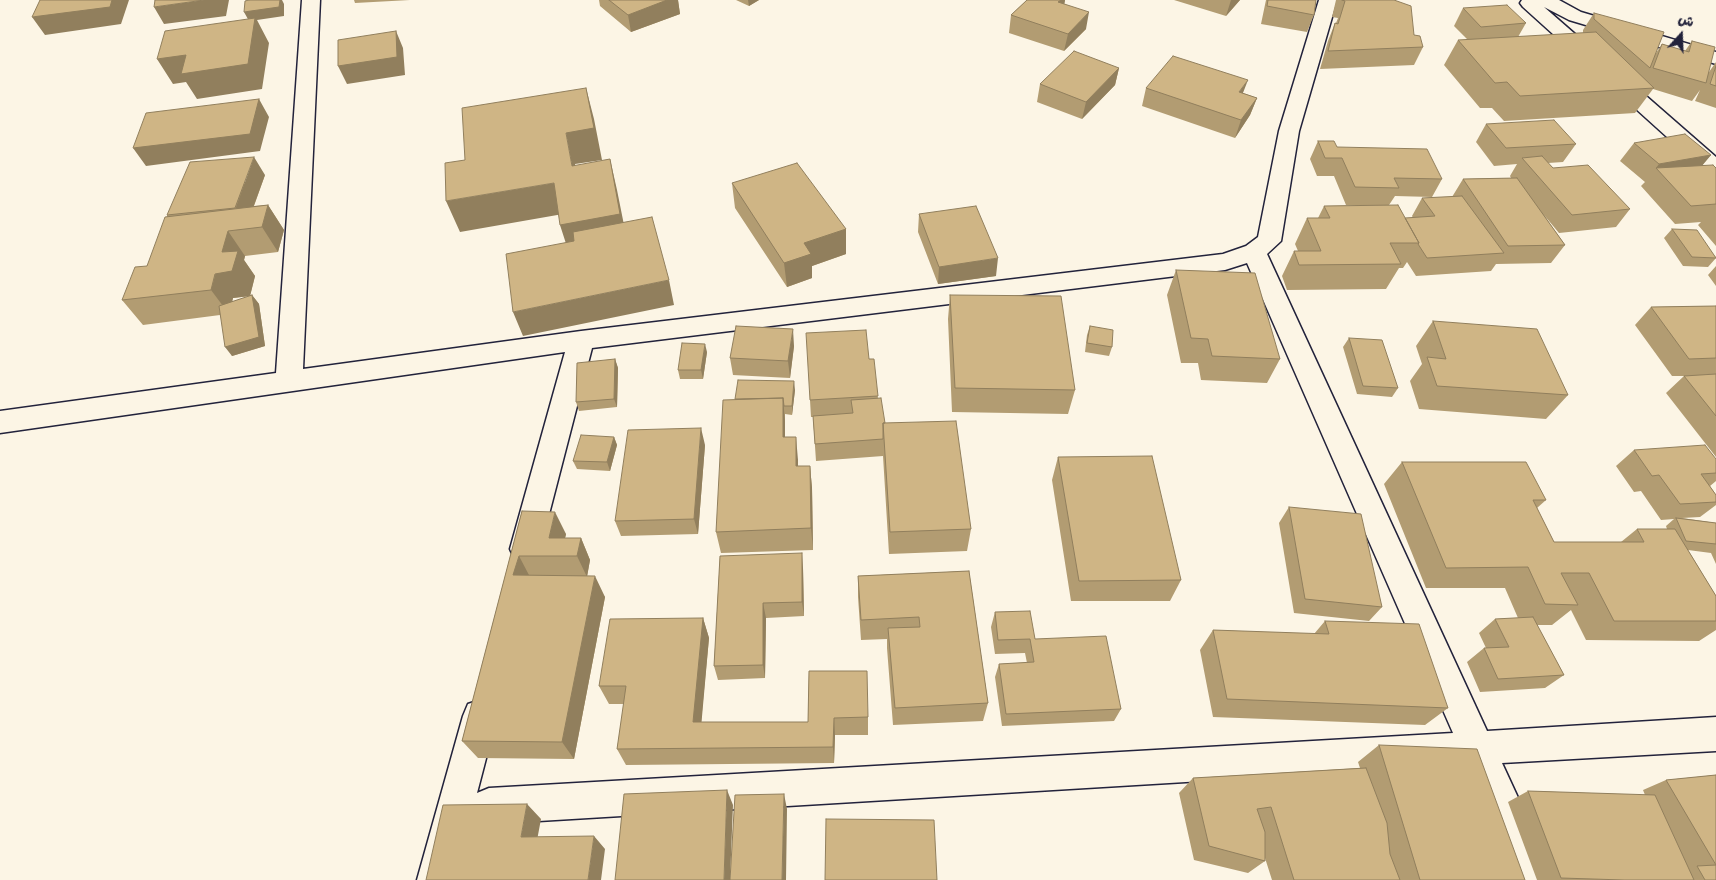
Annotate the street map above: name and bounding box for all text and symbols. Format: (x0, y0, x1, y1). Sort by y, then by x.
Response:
north arrow (1656, 10, 1706, 60)
text: ش (1676, 10, 1696, 31)

